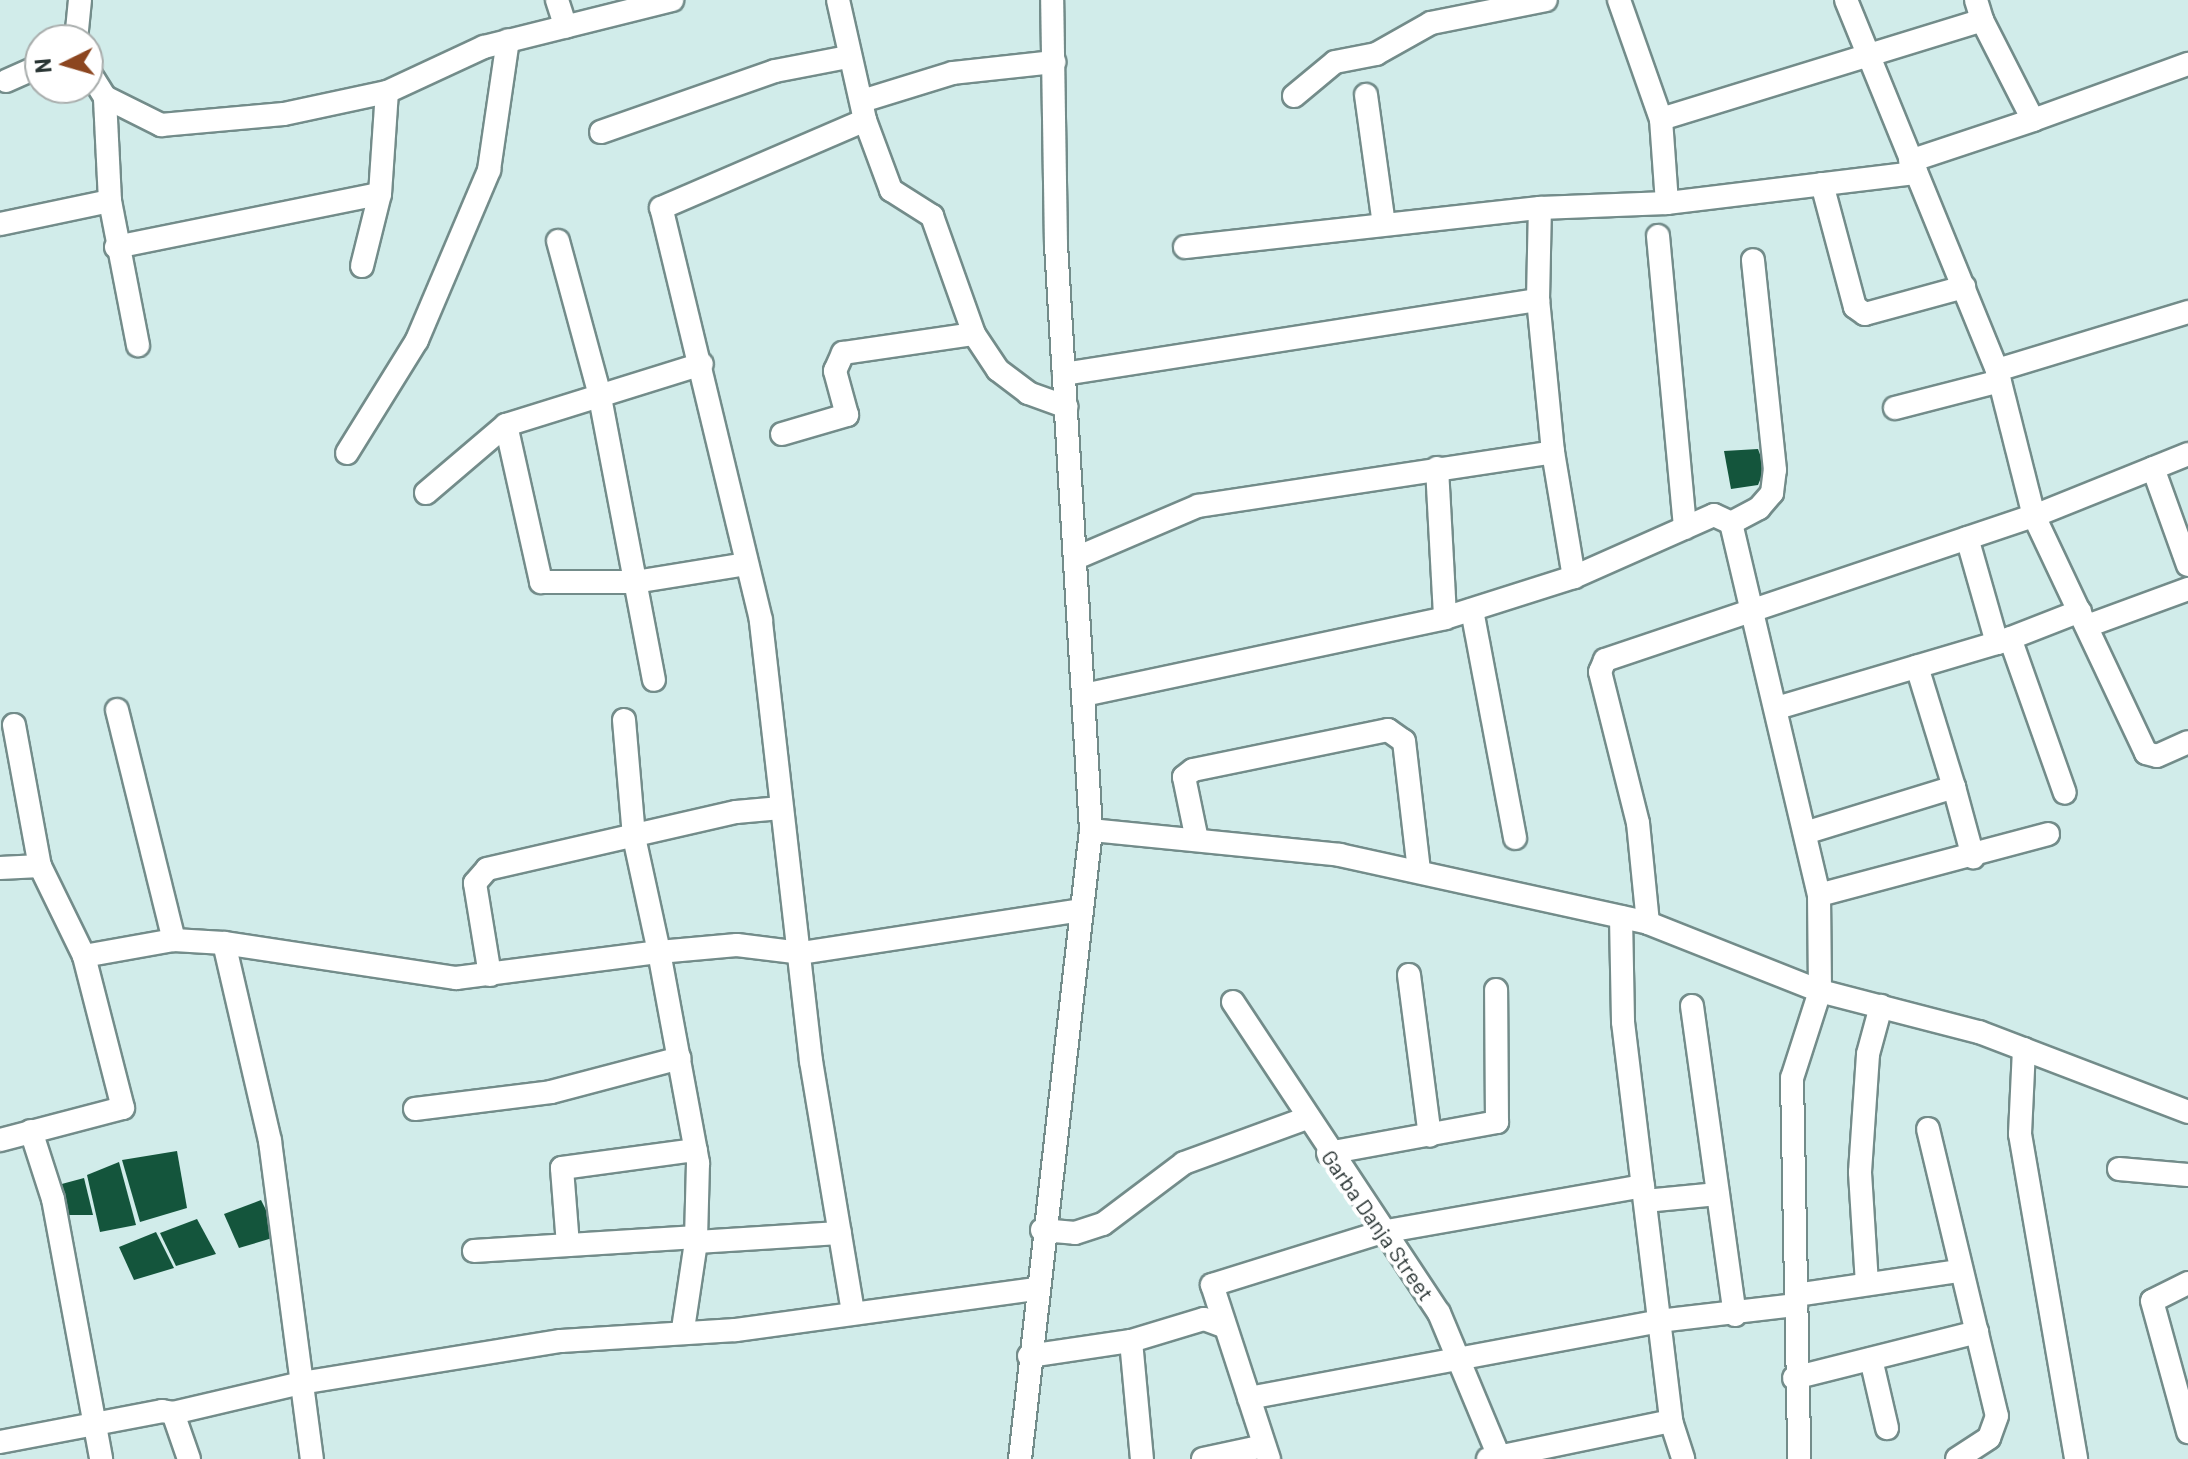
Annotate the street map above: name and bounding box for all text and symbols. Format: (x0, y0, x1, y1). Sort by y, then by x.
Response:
north arrow (24, 24, 104, 104)
text: N (28, 57, 56, 74)
street label: Garba Danja Street (1316, 1145, 1440, 1305)

